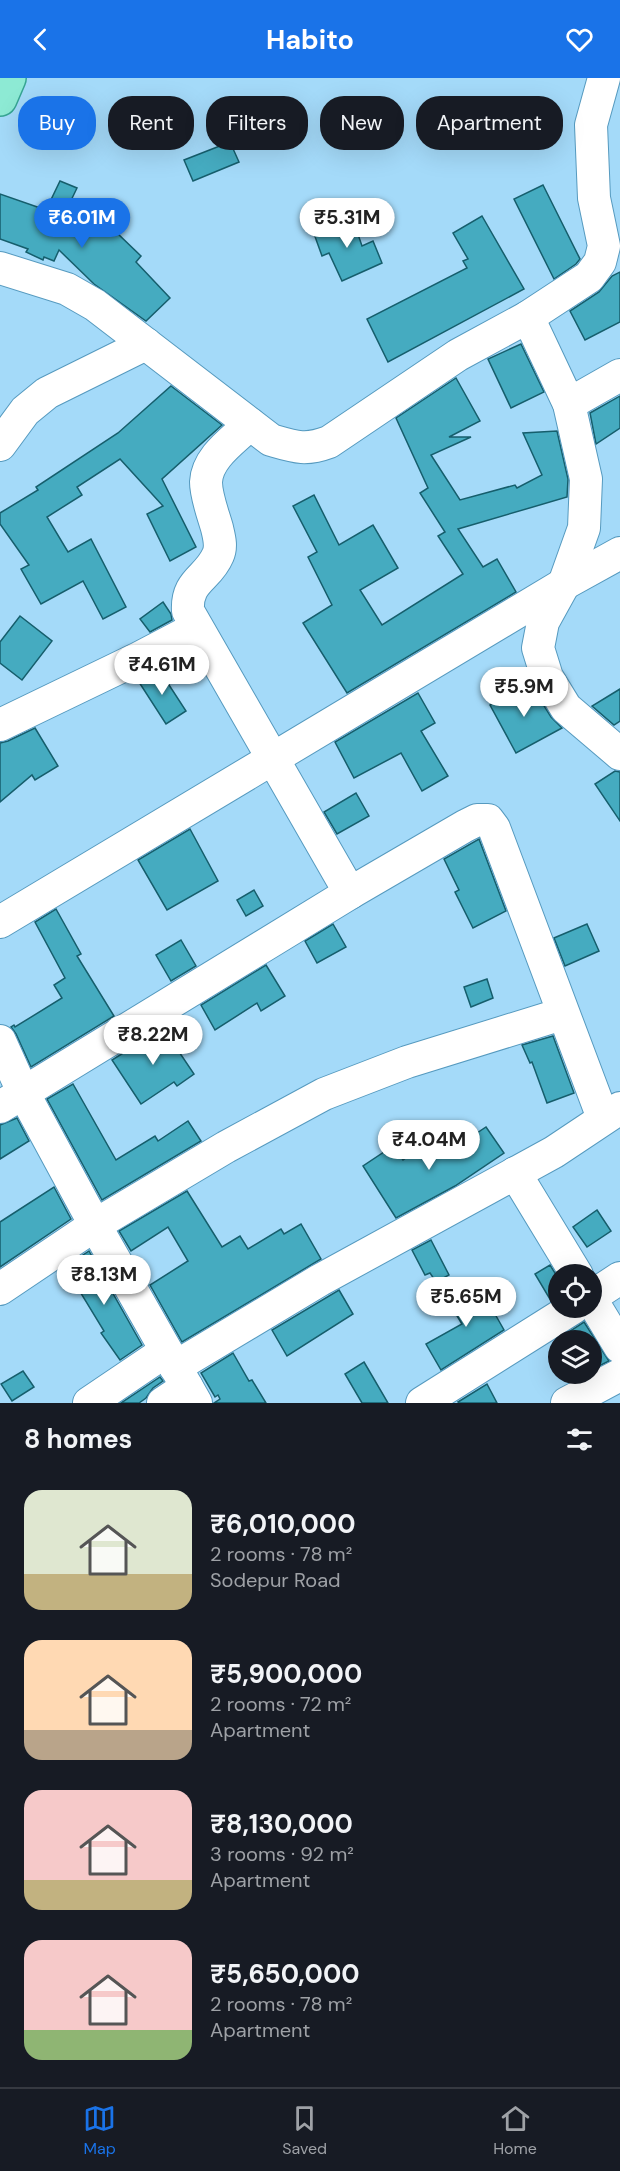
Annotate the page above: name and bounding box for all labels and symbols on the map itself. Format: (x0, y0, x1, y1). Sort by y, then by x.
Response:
pin: ₹6.01M (33, 198, 131, 249)
pin: ₹5.31M (298, 198, 396, 249)
pin: ₹4.61M (113, 645, 211, 696)
pin: ₹5.9M (482, 667, 566, 718)
pin: ₹8.22M (104, 1015, 202, 1066)
pin: ₹4.04M (380, 1120, 478, 1171)
pin: ₹8.13M (55, 1255, 153, 1306)
pin: ₹5.65M (417, 1277, 515, 1328)

